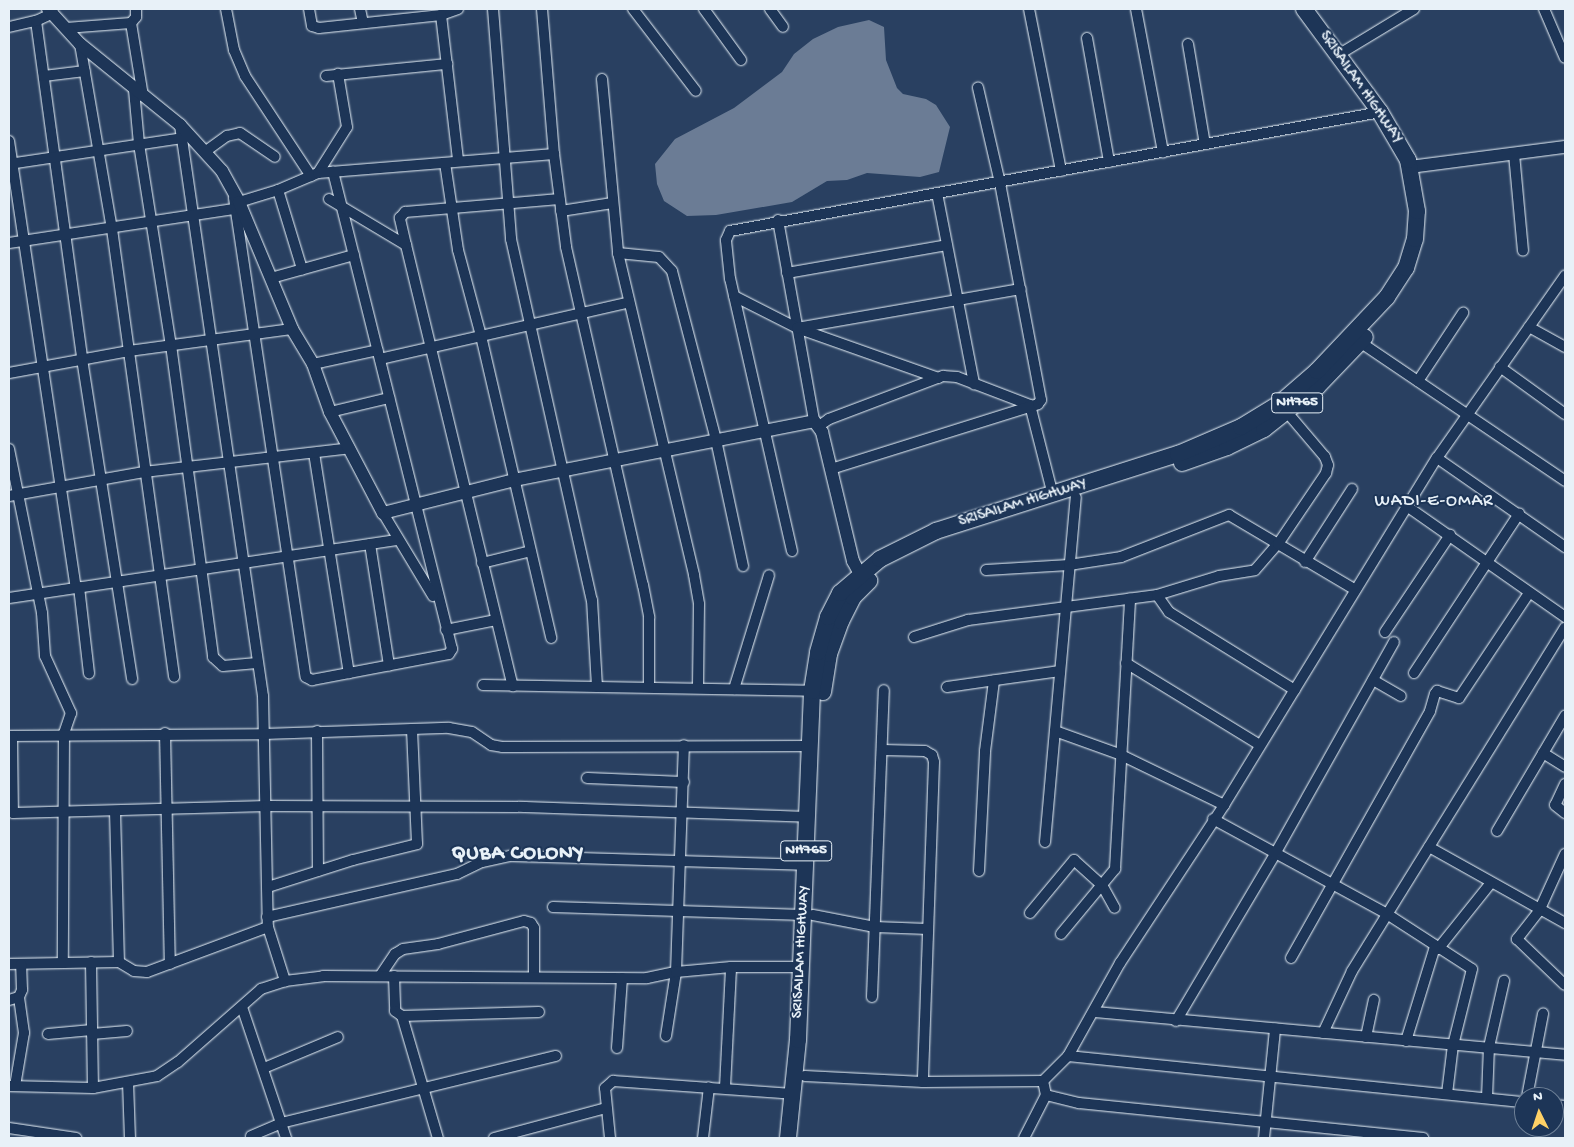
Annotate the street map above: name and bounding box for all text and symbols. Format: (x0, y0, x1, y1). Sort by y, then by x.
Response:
street label: SRISAILAM HIGHWAY (1314, 28, 1406, 148)
road number: NH765 (1271, 390, 1323, 416)
street label: SRISAILAM HIGHWAY (957, 475, 1089, 533)
district label: WADI-E-OMAR (1373, 491, 1495, 513)
road number: NH765 (780, 838, 832, 864)
district label: QUBA COLONY (450, 842, 586, 868)
street label: SRISAILAM HIGHWAY (789, 885, 815, 1019)
north arrow (1514, 1087, 1564, 1137)
text: N (1533, 1089, 1543, 1106)

